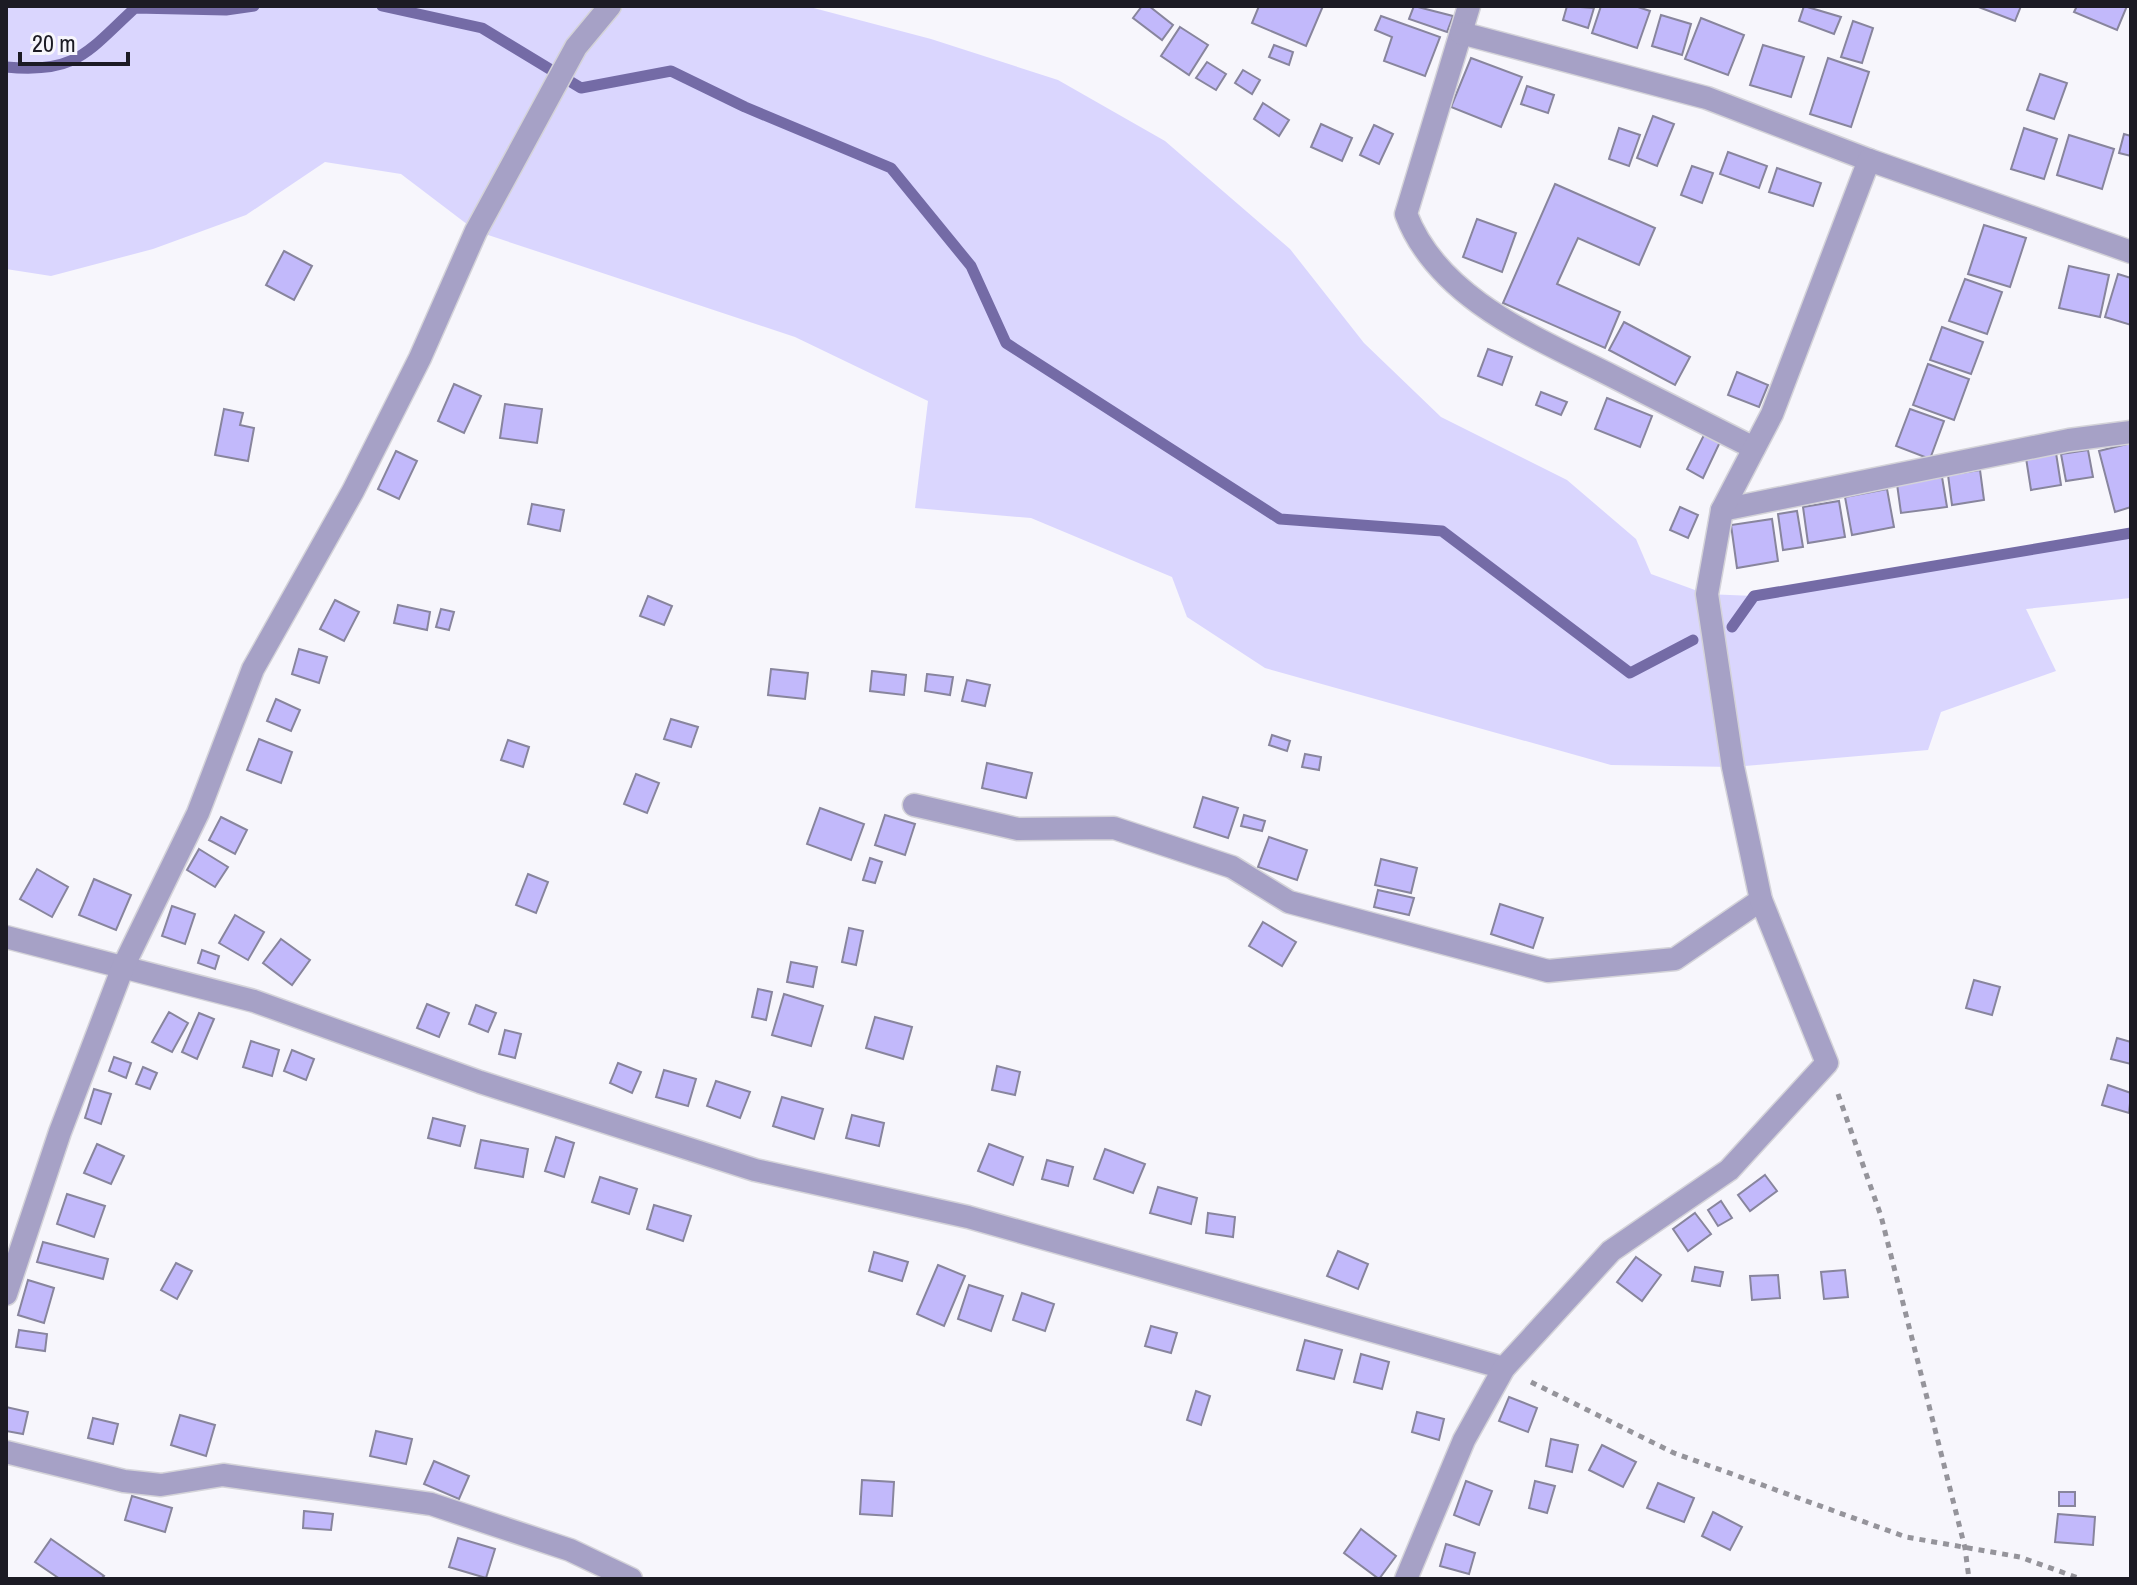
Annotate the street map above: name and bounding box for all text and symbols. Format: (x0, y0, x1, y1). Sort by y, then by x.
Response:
scale bar (20, 16, 128, 66)
text: 20 m (32, 27, 76, 59)

